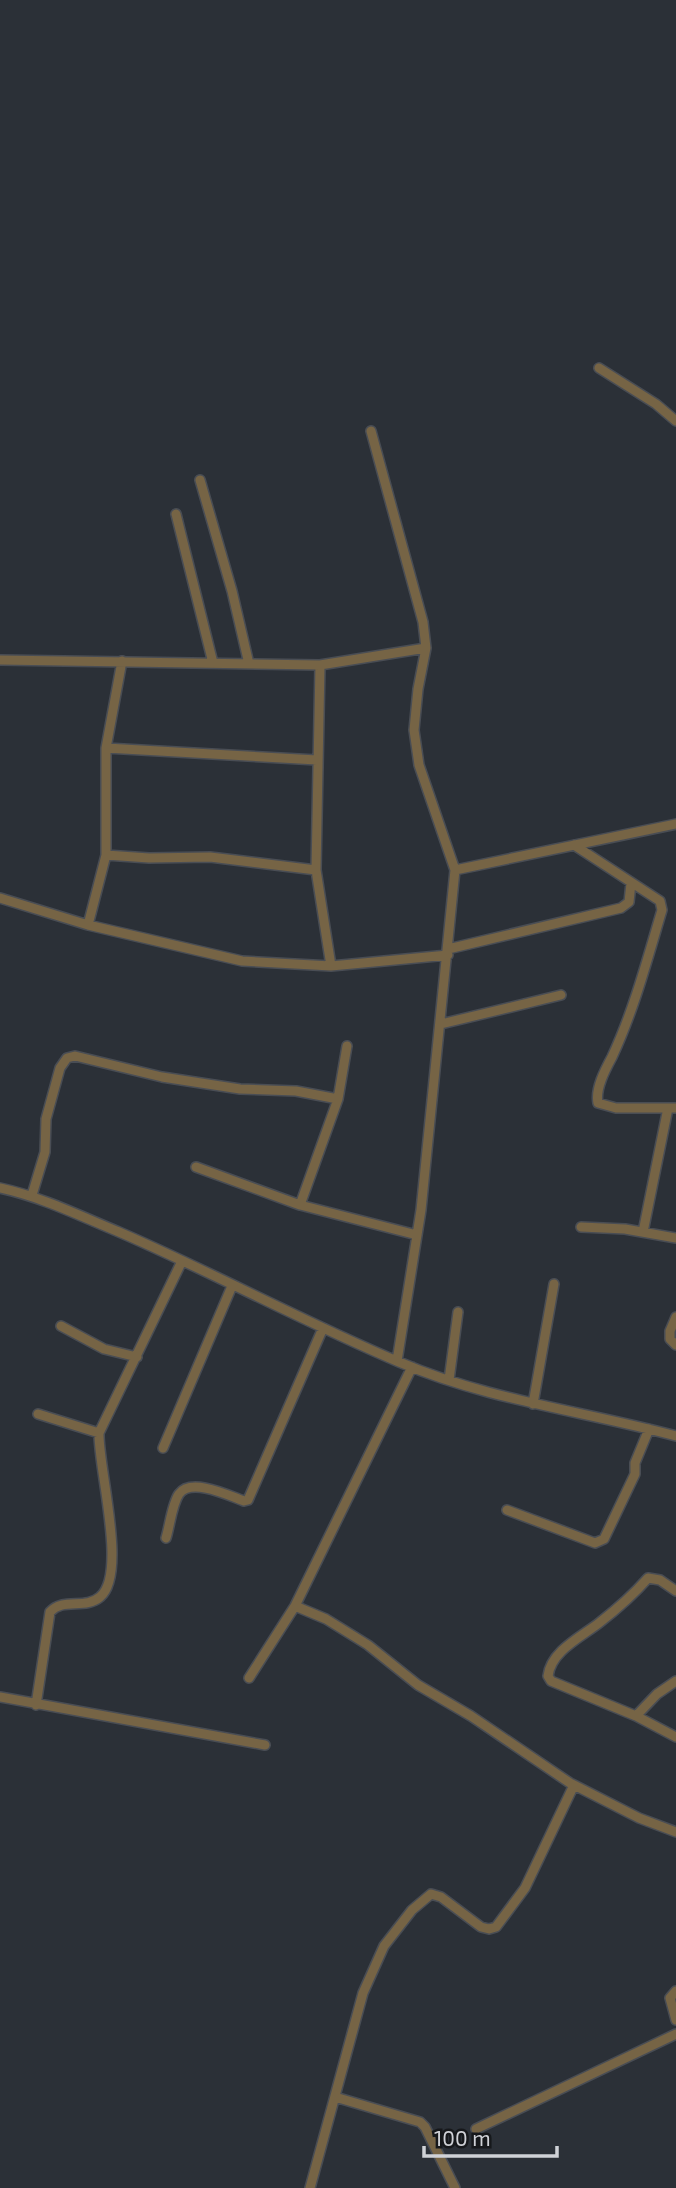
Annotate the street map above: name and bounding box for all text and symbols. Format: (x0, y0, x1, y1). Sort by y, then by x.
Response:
scale bar (424, 2114, 557, 2158)
text: 100 m (434, 2125, 491, 2150)

